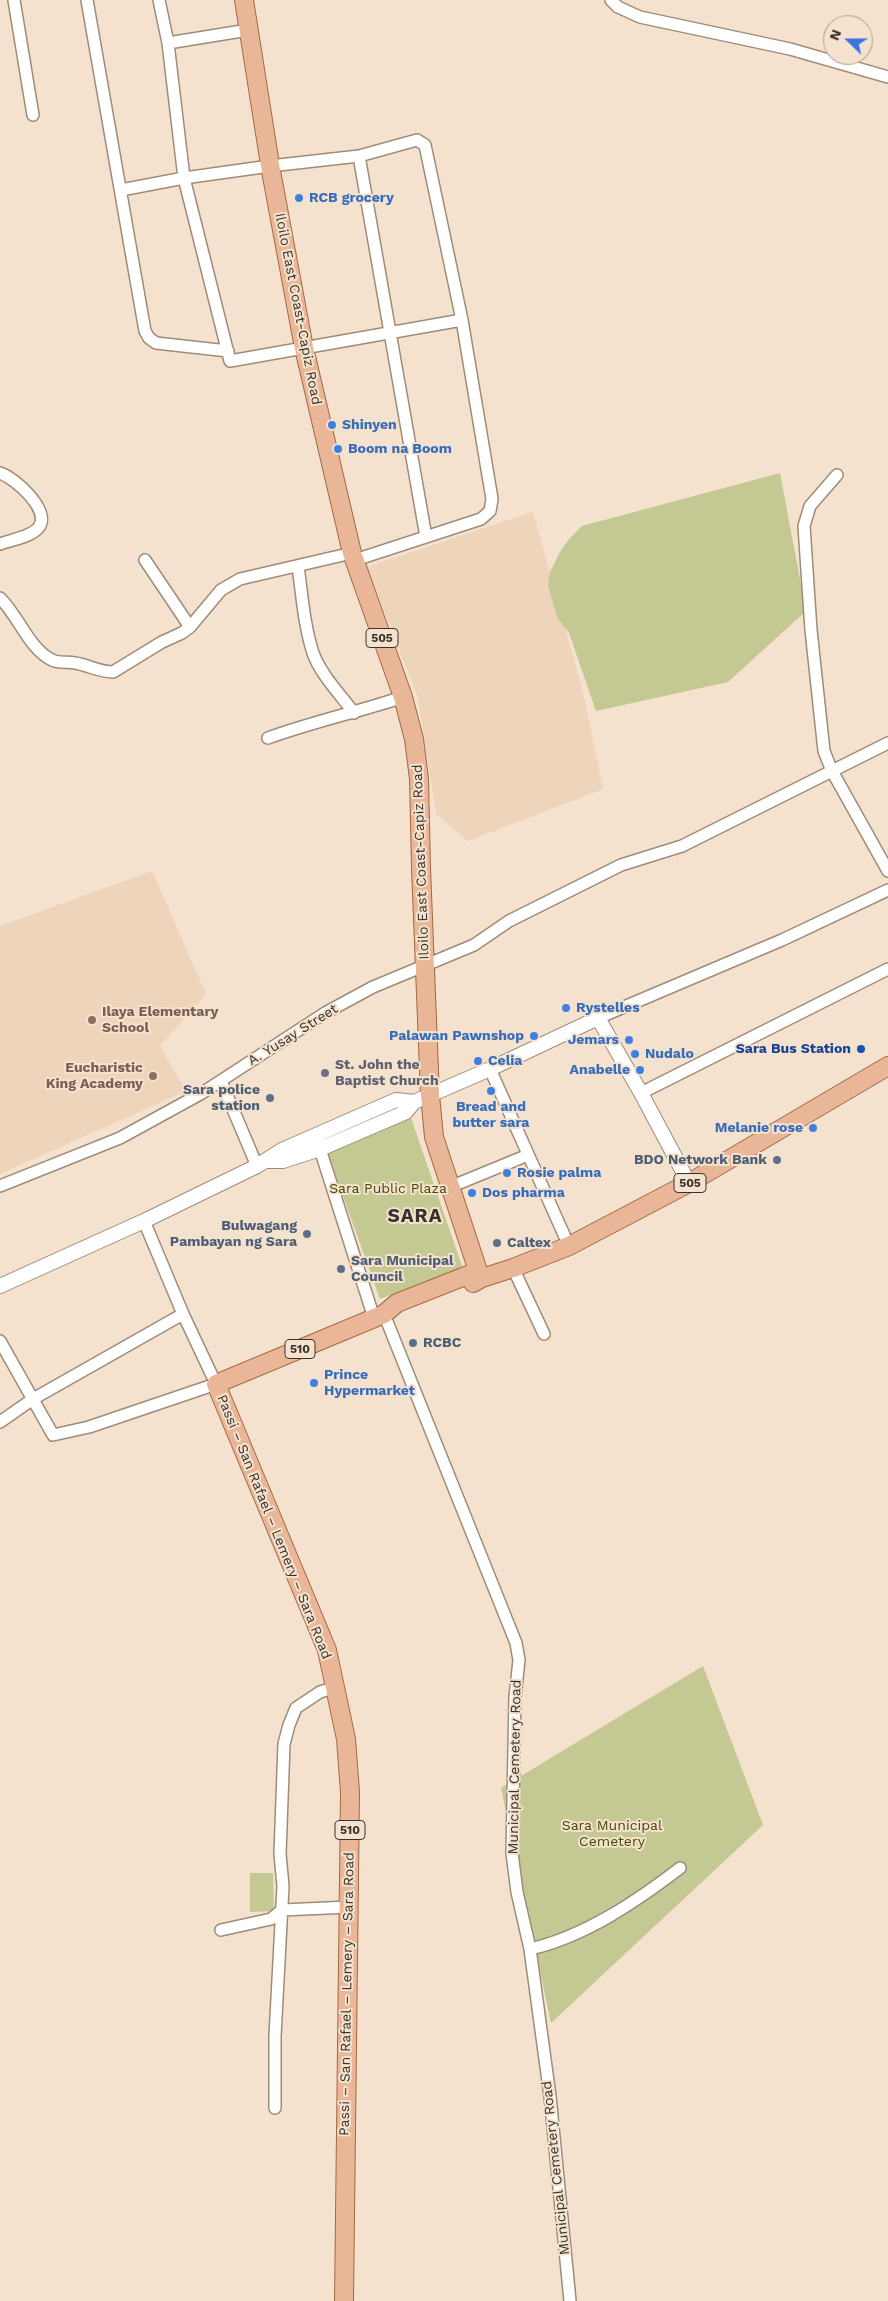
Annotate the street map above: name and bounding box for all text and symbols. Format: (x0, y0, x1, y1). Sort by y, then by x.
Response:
north arrow (823, 15, 873, 65)
text: N (826, 27, 844, 43)
place label: RCB grocery (309, 190, 394, 206)
marker: RCB grocery (293, 192, 305, 204)
street label: Iloilo East Coast-Capiz Road (271, 211, 325, 407)
place label: Shinyen (342, 417, 397, 433)
marker: Shinyen (326, 419, 338, 431)
place label: Boom na Boom (348, 441, 452, 457)
marker: Boom na Boom (332, 443, 344, 455)
road number: 505 (366, 628, 398, 648)
street label: Iloilo East Coast-Capiz Road (409, 764, 433, 960)
place label: Rystelles (576, 1000, 640, 1016)
street label: A. Yusay Street (245, 1001, 341, 1069)
marker: Rystelles (560, 1002, 572, 1014)
place label: Ilaya Elementary School (102, 1004, 218, 1036)
marker: Ilaya Elementary School (86, 1014, 98, 1026)
place label: Palawan Pawnshop (389, 1028, 524, 1044)
marker: Palawan Pawnshop (528, 1030, 540, 1042)
place label: Jemars (568, 1032, 619, 1048)
marker: Jemars (623, 1034, 635, 1046)
place label: Sara Bus Station (736, 1041, 851, 1057)
marker: Sara Bus Station (855, 1043, 867, 1055)
place label: Nudalo (645, 1046, 694, 1062)
marker: Nudalo (629, 1048, 641, 1060)
place label: Celia (488, 1053, 522, 1069)
marker: Celia (472, 1055, 484, 1067)
place label: St. John the Baptist Church (335, 1057, 439, 1090)
place label: Eucharistic King Academy (46, 1060, 143, 1092)
place label: Anabelle (570, 1062, 630, 1078)
marker: Anabelle (634, 1064, 646, 1076)
marker: St. John the Baptist Church (319, 1067, 331, 1079)
marker: Eucharistic King Academy (147, 1070, 159, 1082)
place label: Sara police station (183, 1082, 260, 1114)
marker: Bread and butter sara (485, 1085, 497, 1097)
marker: Sara police station (264, 1092, 276, 1104)
place label: Bread and butter sara (453, 1099, 529, 1132)
place label: Melanie rose (715, 1120, 803, 1136)
marker: Melanie rose (807, 1122, 819, 1134)
place label: BDO Network Bank (634, 1152, 767, 1168)
marker: BDO Network Bank (771, 1154, 783, 1166)
place label: Rosie palma (517, 1165, 601, 1181)
marker: Rosie palma (501, 1167, 513, 1179)
road number: 505 (674, 1174, 706, 1192)
park label: Sara Public Plaza (329, 1181, 447, 1197)
place label: Dos pharma (482, 1185, 565, 1201)
marker: Dos pharma (466, 1187, 478, 1199)
district label: SARA (387, 1205, 443, 1227)
place label: Bulwagang Pambayan ng Sara (170, 1218, 297, 1250)
marker: Bulwagang Pambayan ng Sara (301, 1228, 313, 1240)
place label: Caltex (507, 1235, 551, 1251)
marker: Caltex (491, 1237, 503, 1249)
place label: Sara Municipal Council (351, 1253, 454, 1285)
marker: Sara Municipal Council (335, 1263, 347, 1275)
place label: RCBC (423, 1335, 461, 1351)
marker: RCBC (407, 1337, 419, 1349)
road number: 510 (285, 1340, 315, 1358)
place label: Prince Hypermarket (324, 1367, 415, 1400)
marker: Prince Hypermarket (308, 1377, 320, 1389)
street label: Passi – San Rafael – Lemery – Sara Road (213, 1392, 335, 1662)
street label: Municipal Cemetery Road (505, 1679, 525, 1855)
park label: Sara Municipal Cemetery (562, 1818, 662, 1850)
road number: 510 (335, 1820, 365, 1840)
street label: Passi – San Rafael – Lemery – Sara Road (336, 1852, 358, 2136)
street label: Municipal Cemetery Road (539, 2080, 573, 2256)

